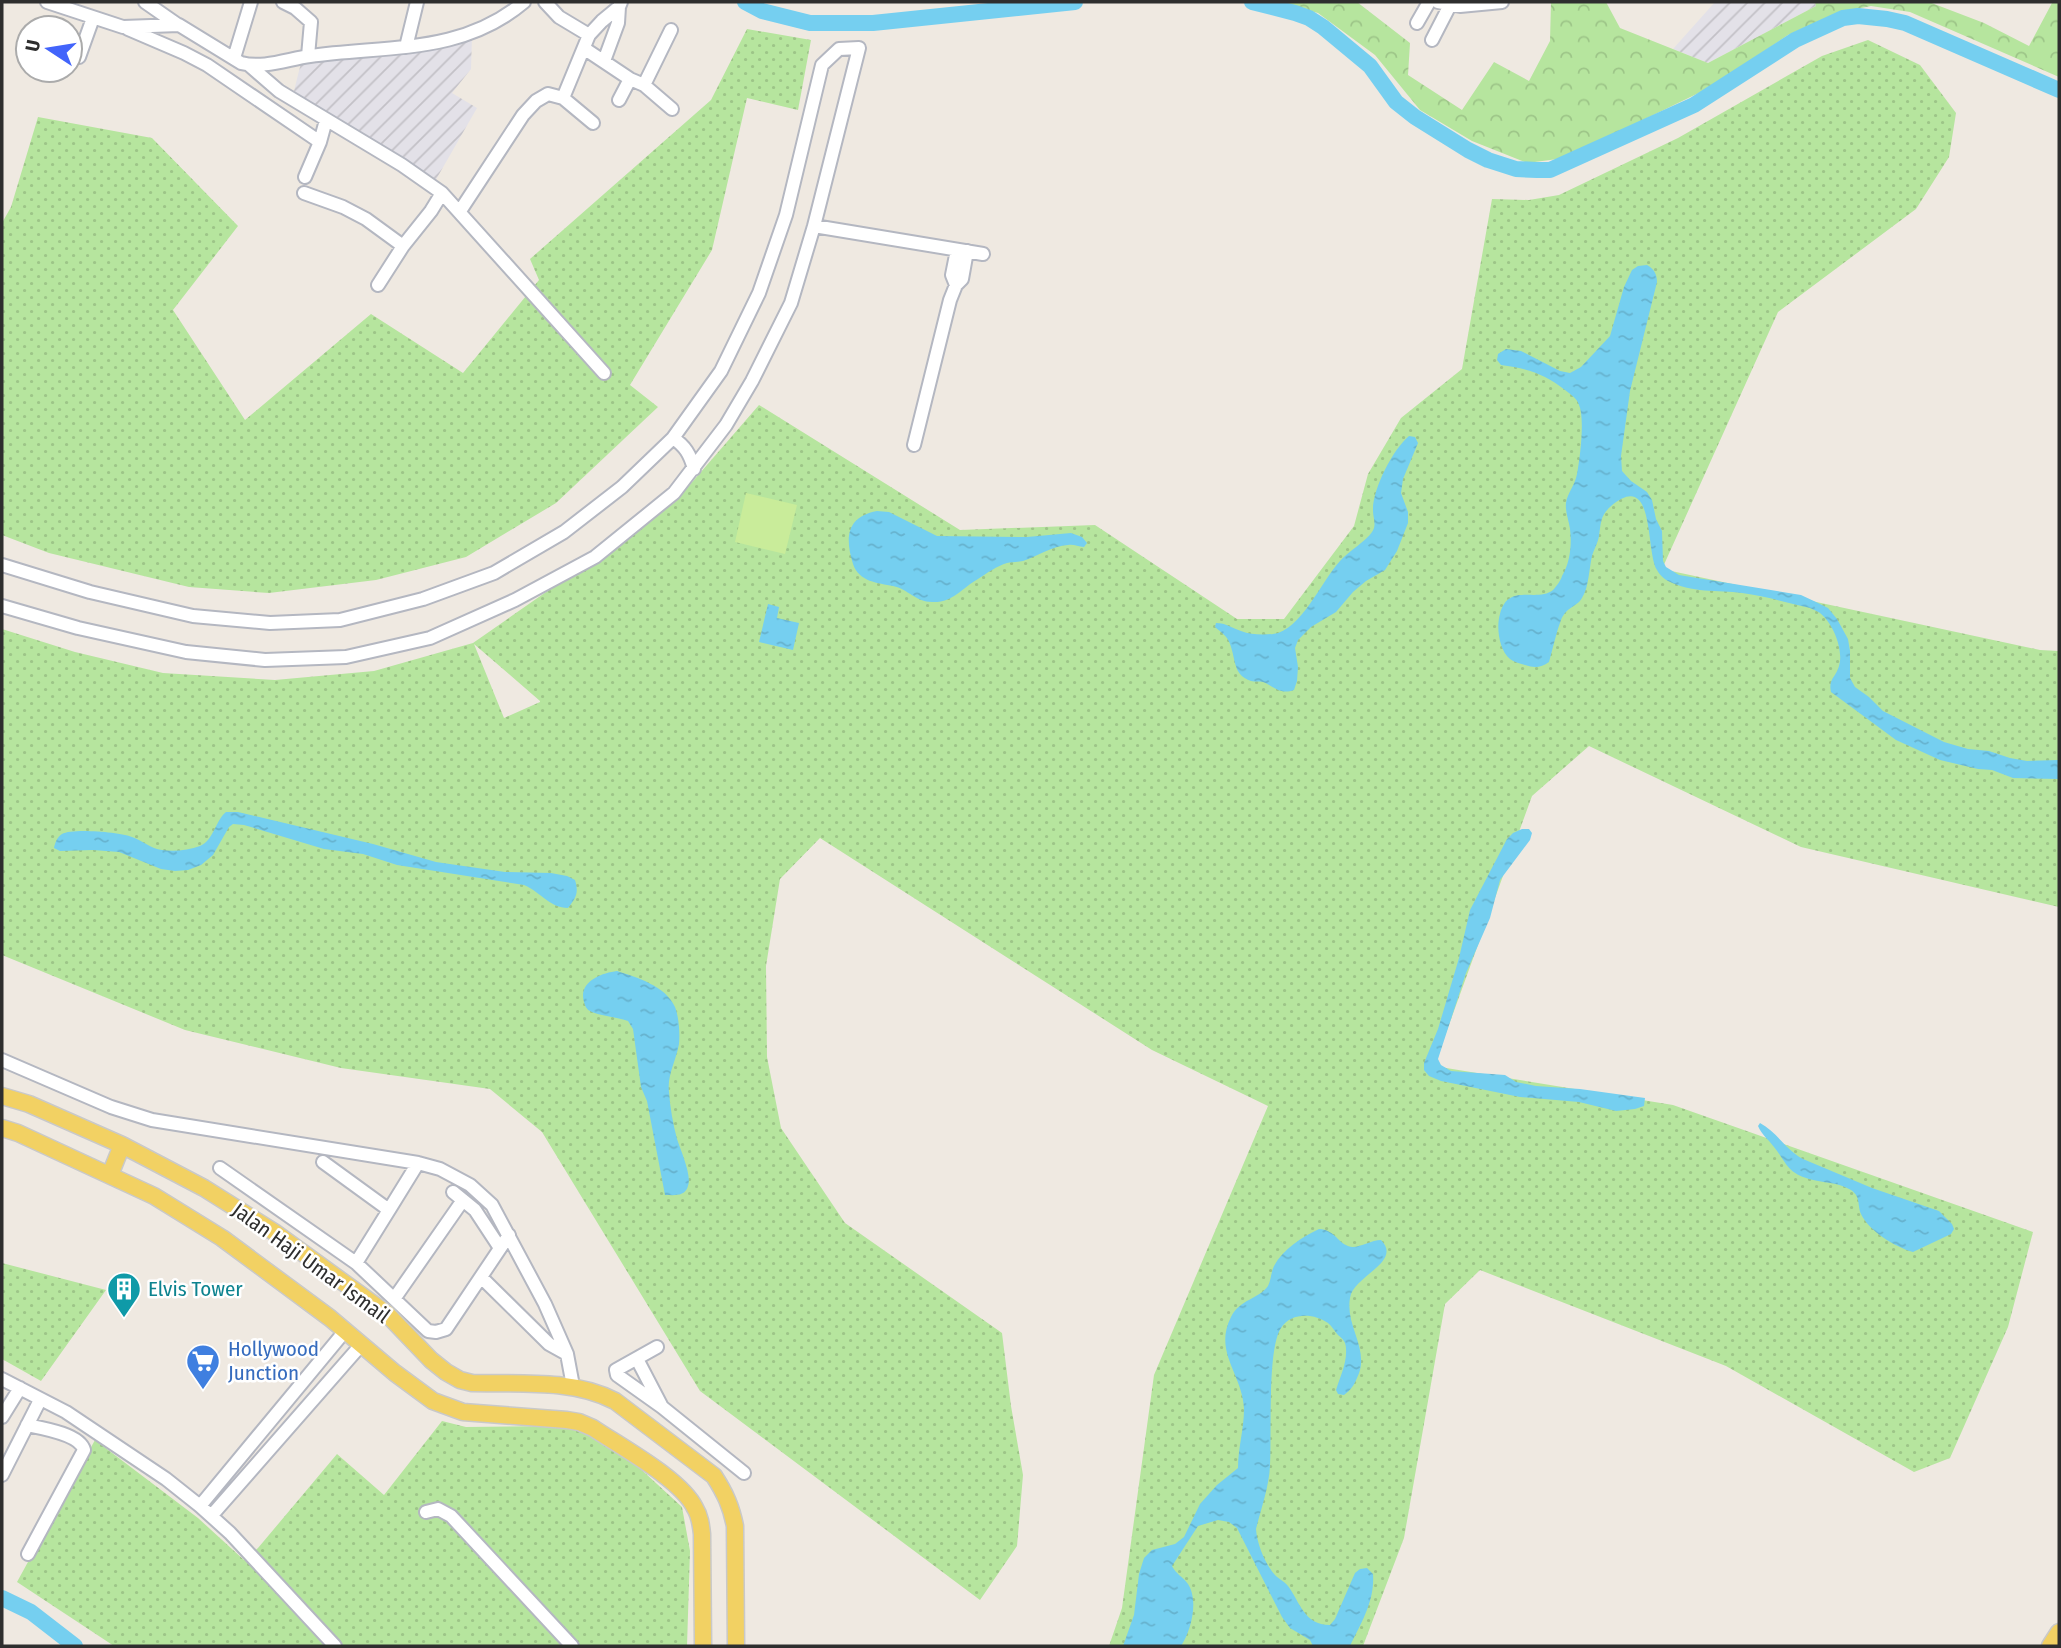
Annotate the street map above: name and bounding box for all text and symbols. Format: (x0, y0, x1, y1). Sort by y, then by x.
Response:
north arrow (14, 14, 84, 84)
text: U (20, 38, 45, 53)
street label: Jalan Haji Umar Ismail (227, 1197, 395, 1329)
building icon: Elvis Tower (105, 1270, 143, 1319)
place label: Elvis Tower (148, 1276, 243, 1302)
place label: Hollywood Junction (228, 1336, 319, 1386)
supermarket icon: Hollywood Junction (184, 1342, 222, 1391)

